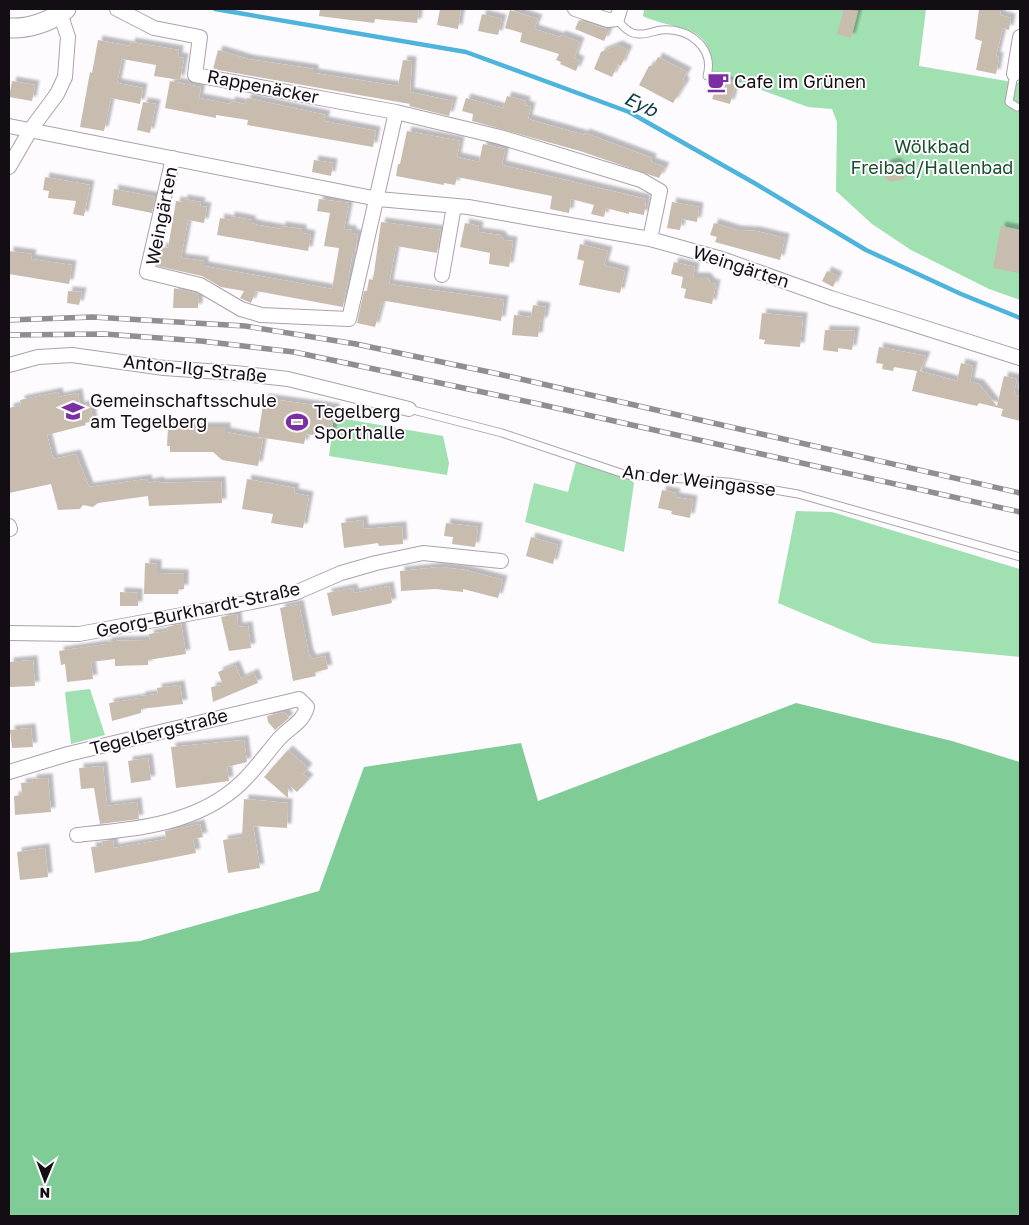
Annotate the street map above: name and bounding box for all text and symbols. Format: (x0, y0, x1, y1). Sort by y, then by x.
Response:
street label: Rappenäcker (206, 64, 321, 108)
cafe icon: Cafe im Grünen (705, 69, 731, 95)
place label: Cafe im Grünen (734, 70, 866, 92)
water label: Eyb (621, 86, 663, 122)
park label: Wölkbad Freibad/Hallenbad (851, 135, 1013, 178)
street label: Weingärten (141, 165, 181, 267)
street label: Weingärten (690, 240, 792, 292)
street label: Anton-Ilg-Straße (122, 350, 268, 386)
place label: Gemeinschaftsschule am Tegelberg (90, 389, 277, 432)
school or university icon: Gemeinschaftsschule am Tegelberg (60, 398, 86, 424)
place label: Tegelberg Sporthalle (314, 400, 405, 443)
sports icon: Tegelberg Sporthalle (284, 409, 310, 435)
street label: An der Weingasse (621, 460, 777, 500)
street label: Georg-Burkhardt-Straße (94, 577, 302, 641)
street label: Tegelbergstraße (88, 703, 230, 759)
north arrow (20, 1155, 70, 1205)
text: N (39, 1185, 50, 1202)

